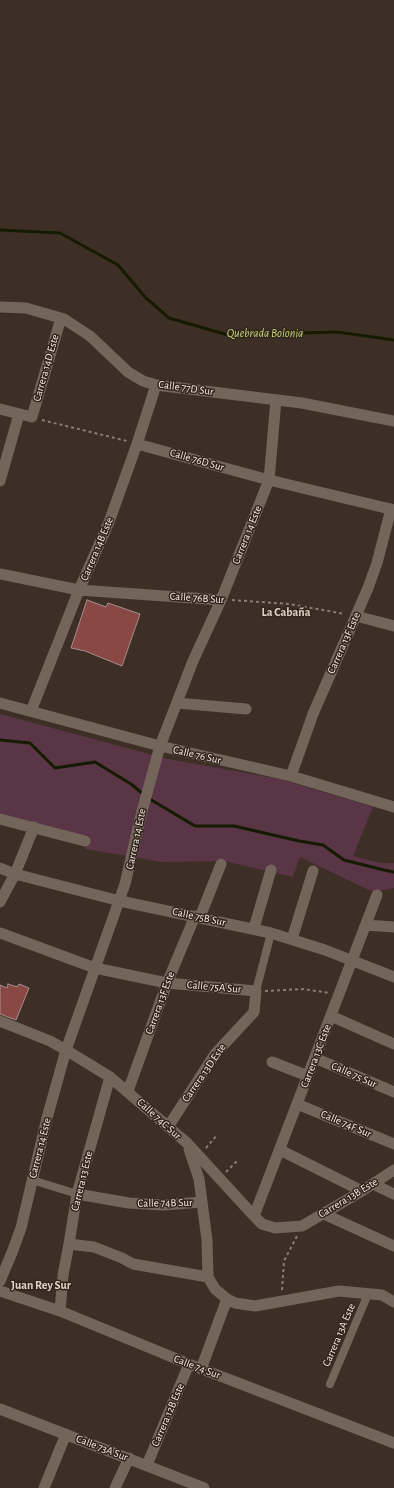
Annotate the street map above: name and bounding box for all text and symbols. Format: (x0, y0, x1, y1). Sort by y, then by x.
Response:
water label: Quebrada Bolonia (227, 326, 303, 340)
street label: Carrera 14D Este (30, 333, 62, 403)
street label: Calle 77D Sur (158, 378, 214, 398)
street label: Calle 76D Sur (168, 446, 226, 474)
street label: Carrera 14 Este (229, 504, 265, 566)
street label: Carrera 14B Este (78, 515, 116, 583)
street label: Calle 76B Sur (169, 590, 225, 606)
district label: La Cabaña (262, 605, 310, 619)
street label: Carrera 13F Este (325, 610, 363, 676)
street label: Calle 76 Sur (172, 743, 222, 767)
street label: Carrera 14 Este (123, 807, 149, 871)
street label: Calle 75B Sur (171, 905, 227, 929)
street label: Carrera 13F Este (143, 970, 177, 1036)
street label: Calle 75A Sur (186, 978, 242, 996)
street label: Carrera 13C Este (298, 1022, 334, 1090)
street label: Carrera 13D Este (179, 1041, 229, 1105)
street label: Calle 75 Sur (329, 1059, 379, 1091)
street label: Calle 74C Sur (134, 1096, 184, 1142)
street label: Calle 74F Sur (319, 1107, 373, 1141)
street label: Carrera 14 Este (26, 1116, 54, 1180)
street label: Carrera 13 Este (68, 1150, 96, 1212)
street label: Carrera 13B Este (316, 1175, 380, 1221)
street label: Calle 74B Sur (137, 1196, 193, 1210)
district label: Juan Rey Sur (11, 1278, 71, 1292)
street label: Carrera 13A Este (320, 1301, 358, 1369)
street label: Calle 74 Sur (172, 1352, 222, 1382)
street label: Carrera 12B Este (149, 1381, 187, 1449)
street label: Calle 73A Sur (74, 1432, 130, 1464)

